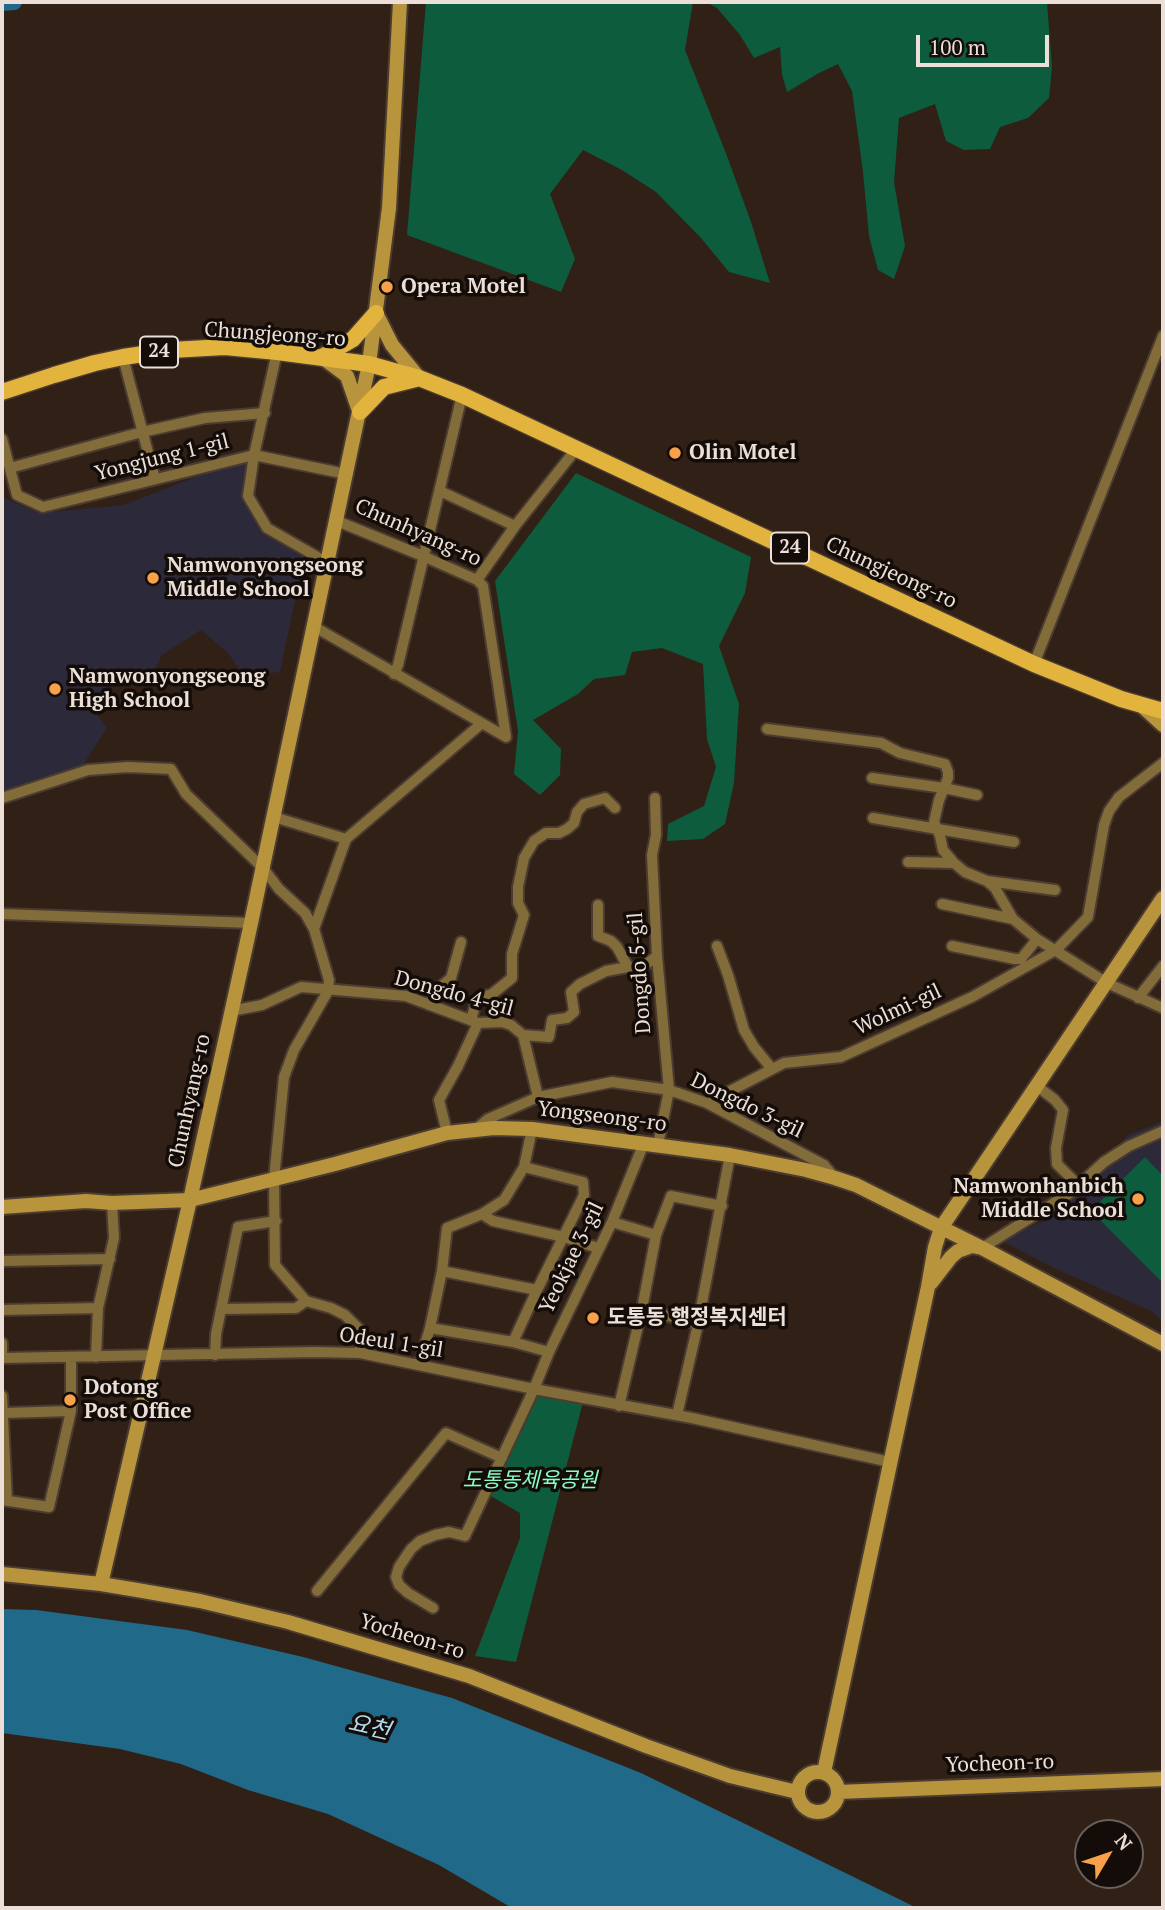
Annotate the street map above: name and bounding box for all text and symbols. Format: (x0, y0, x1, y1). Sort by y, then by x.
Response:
scale bar (920, 21, 1053, 65)
text: 100 m (929, 33, 986, 61)
place label: Opera Motel (401, 274, 526, 300)
marker: Opera Motel (379, 279, 395, 295)
street label: Chungjeong-ro (203, 317, 347, 353)
road number: 24 (140, 336, 178, 368)
street label: Yongjung 1-gil (92, 429, 232, 487)
place label: Olin Motel (689, 440, 796, 466)
marker: Olin Motel (667, 445, 683, 461)
street label: Chunhyang-ro (351, 494, 485, 572)
street label: Chungjeong-ro (821, 532, 961, 614)
road number: 24 (771, 533, 809, 564)
place label: Namwonyongseong Middle School (167, 553, 363, 603)
marker: Namwonyongseong Middle School (145, 570, 161, 586)
place label: Namwonyongseong High School (69, 664, 265, 714)
marker: Namwonyongseong High School (47, 681, 63, 697)
street label: Dongdo 5-gil (623, 911, 657, 1035)
street label: Dongdo 4-gil (392, 966, 516, 1022)
street label: Wolmi-gil (850, 979, 946, 1041)
street label: Chunhyang-ro (164, 1032, 216, 1170)
street label: Dongdo 3-gil (687, 1068, 807, 1144)
street label: Yongseong-ro (536, 1097, 668, 1137)
place label: Namwonhanbich Middle School (953, 1174, 1124, 1224)
marker: Namwonhanbich Middle School (1130, 1191, 1146, 1207)
street label: Yeokjae 3-gil (534, 1198, 610, 1318)
place label: 도통동 행정복지센터 (607, 1305, 787, 1331)
marker: 도통동 행정복지센터 (585, 1310, 601, 1326)
street label: Odeul 1-gil (337, 1322, 445, 1364)
place label: Dotong Post Office (84, 1375, 191, 1425)
marker: Dotong Post Office (62, 1392, 78, 1408)
park label: 도통동체육공원 (462, 1468, 598, 1494)
street label: Yocheon-ro (356, 1609, 468, 1665)
water label: 요천 (345, 1710, 393, 1746)
street label: Yocheon-ro (945, 1750, 1055, 1778)
north arrow (1074, 1819, 1144, 1889)
text: N (1110, 1828, 1138, 1855)

